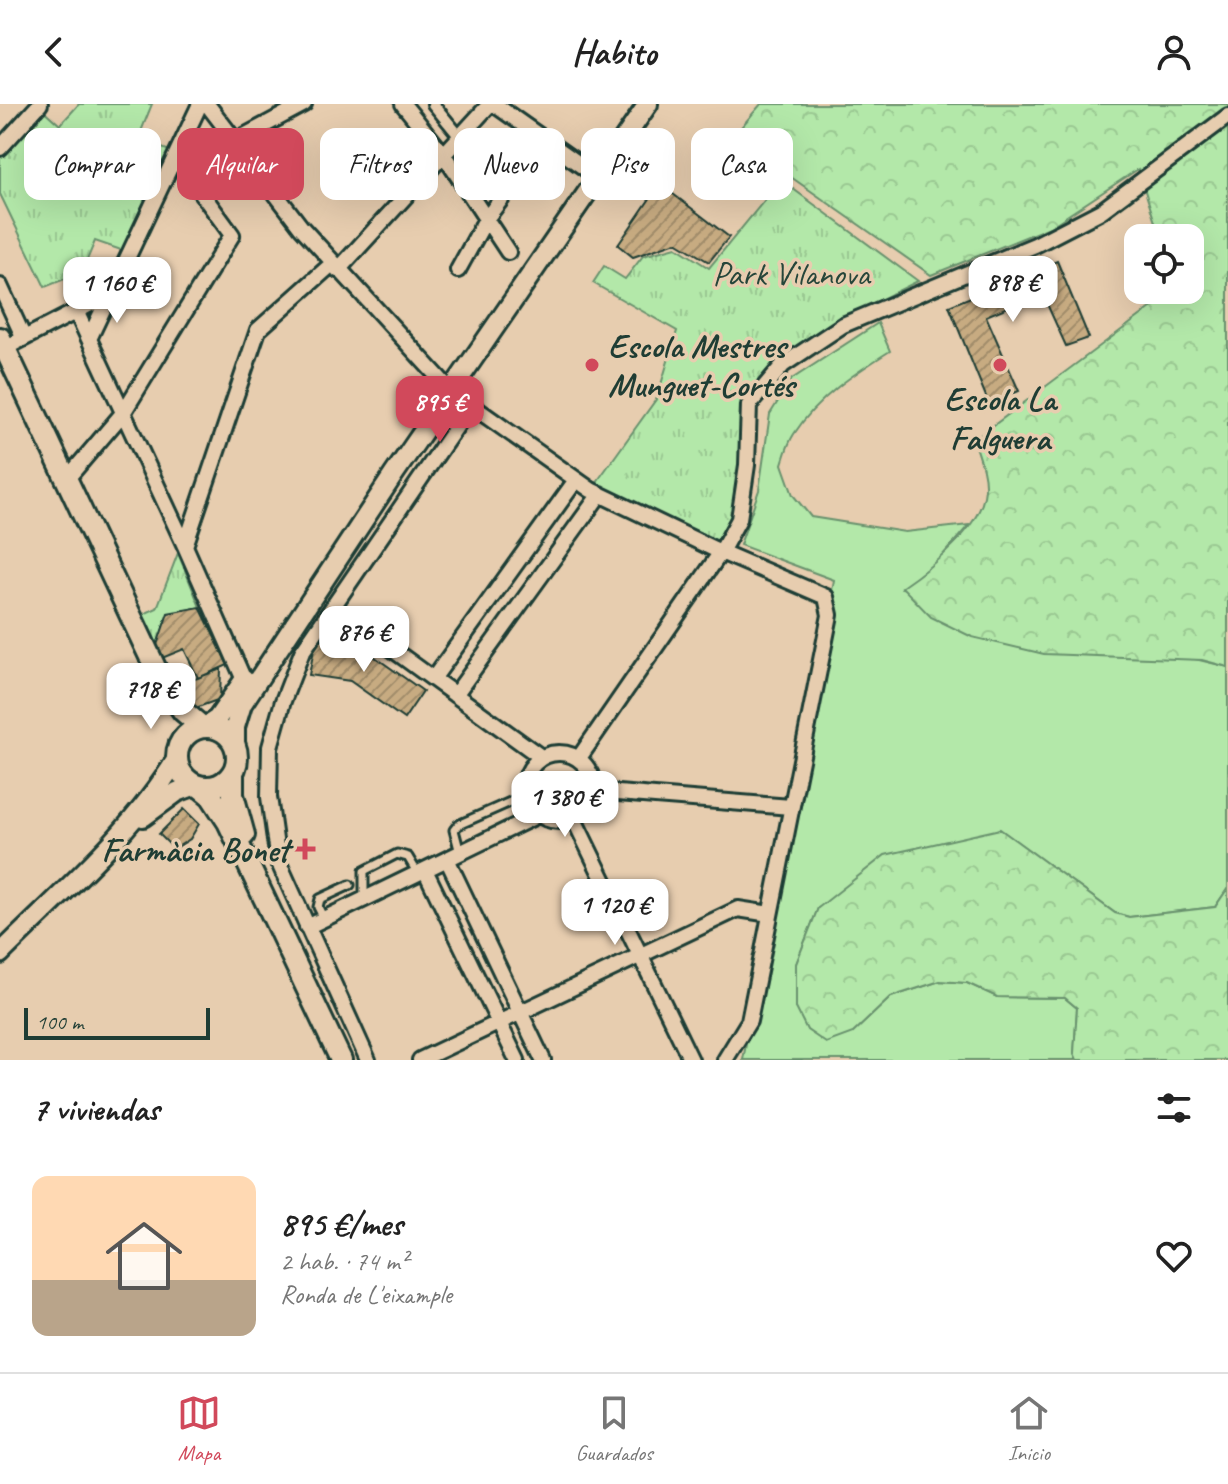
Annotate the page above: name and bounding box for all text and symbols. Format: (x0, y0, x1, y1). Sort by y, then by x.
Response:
text: Habito (572, 29, 656, 75)
icon: back (32, 30, 76, 74)
icon: person (1152, 30, 1196, 74)
chip: Comprar (24, 128, 161, 200)
chip: Alquilar (177, 128, 304, 200)
chip: Filtros (320, 128, 438, 200)
chip: Nuevo (454, 128, 565, 200)
chip: Piso (581, 128, 675, 200)
chip: Casa (691, 128, 793, 200)
map controls (1124, 224, 1204, 304)
button: locate (1124, 224, 1204, 304)
park label: Park Vilanova (712, 252, 872, 295)
pin: 898 € (957, 256, 1069, 324)
pin: 1 160 € (43, 257, 191, 325)
text: 898 € (987, 265, 1039, 298)
text: 1 160 € (81, 266, 153, 299)
place label: Escola Mestres Munguet-Cortés (608, 324, 797, 406)
marker: Escola Mestres Munguet-Cortés (583, 356, 601, 374)
marker: Escola La Falguera (991, 356, 1009, 374)
pin: 895 € (384, 376, 496, 444)
place label: Escola La Falguera (944, 377, 1059, 459)
text: 895 € (414, 385, 466, 418)
pin: 876 € (308, 606, 420, 674)
text: 876 € (337, 615, 391, 648)
pin: 718 € (95, 663, 207, 731)
text: 718 € (125, 672, 178, 705)
pin: 1 380 € (491, 771, 639, 839)
text: 1 380 € (529, 780, 601, 813)
place label: Farmàcia Bonet (102, 828, 294, 871)
marker: Farmàcia Bonet (296, 840, 314, 858)
pin: 1 120 € (541, 879, 689, 947)
text: 1 120 € (579, 888, 651, 921)
scale bar (24, 1004, 210, 1040)
text: 100 m (36, 1008, 83, 1036)
icon: filters (1152, 1086, 1196, 1130)
text: 7 viviendas (32, 1087, 159, 1130)
text: 895 €/mes (280, 1202, 402, 1245)
icon: home (96, 1208, 192, 1304)
icon: heart (1152, 1234, 1196, 1278)
text: 2 hab. · 74 m² (280, 1245, 408, 1278)
text: Ronda de L'eixample (280, 1278, 452, 1311)
tab: Mapa (177, 1391, 221, 1467)
tab: Guardados (575, 1391, 653, 1467)
tab: Inicio (1007, 1391, 1051, 1467)

